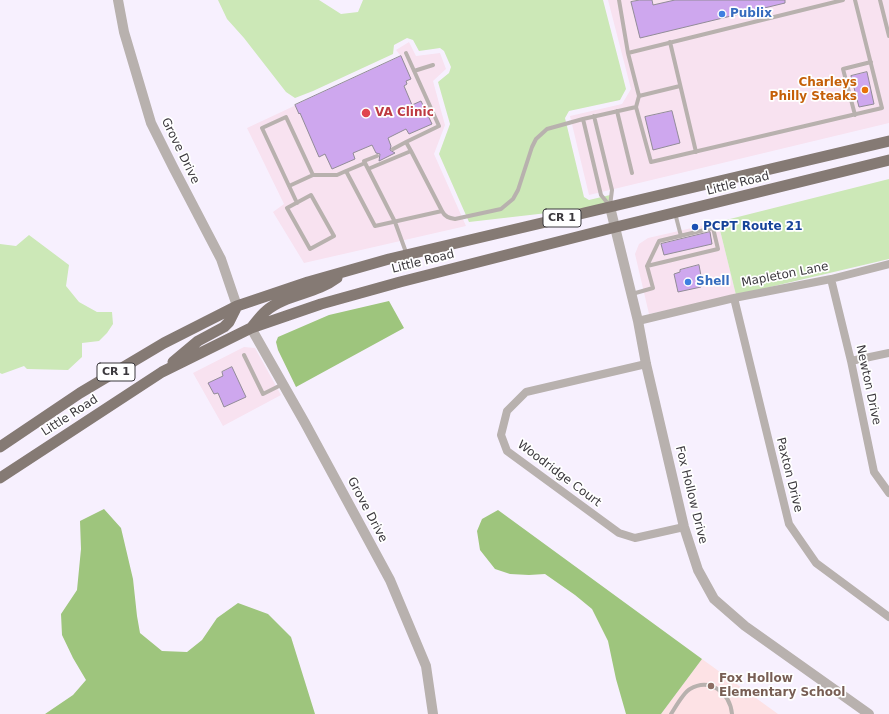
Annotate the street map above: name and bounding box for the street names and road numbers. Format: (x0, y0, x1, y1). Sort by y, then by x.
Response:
street label: Grove Drive (158, 116, 202, 186)
street label: Little Road (705, 169, 771, 199)
road number: CR 1 (543, 209, 581, 227)
street label: Little Road (390, 247, 456, 277)
street label: Mapleton Lane (740, 259, 830, 291)
street label: Newton Drive (852, 344, 884, 426)
road number: CR 1 (97, 363, 135, 381)
street label: Little Road (39, 393, 101, 439)
street label: Paxton Drive (773, 436, 805, 514)
street label: Woodridge Court (514, 438, 604, 510)
street label: Fox Hollow Drive (672, 445, 710, 545)
street label: Grove Drive (344, 475, 390, 545)

